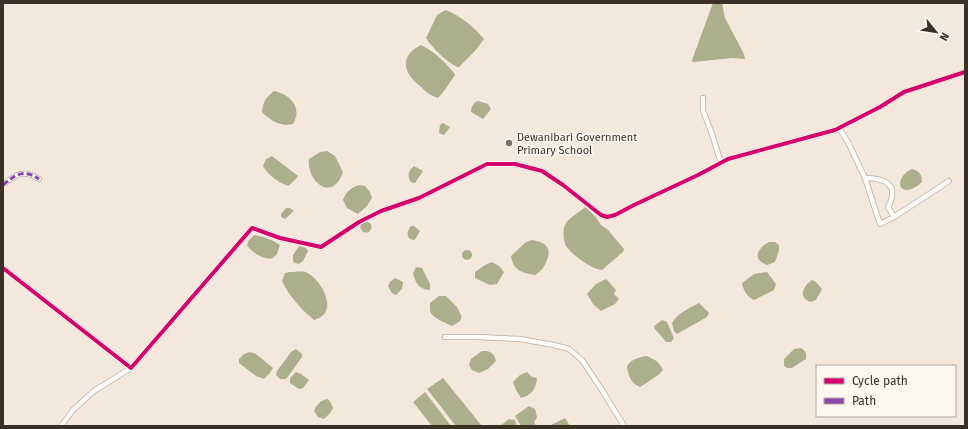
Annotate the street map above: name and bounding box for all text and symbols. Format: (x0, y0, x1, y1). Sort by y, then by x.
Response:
north arrow (916, 12, 956, 52)
text: N (937, 30, 952, 43)
place label: Dewanibari Government Primary School (517, 131, 637, 157)
marker: Dewanibari Government Primary School (504, 138, 514, 148)
legend (816, 365, 956, 417)
text: Cycle path (852, 374, 908, 388)
text: Path (852, 394, 876, 408)

